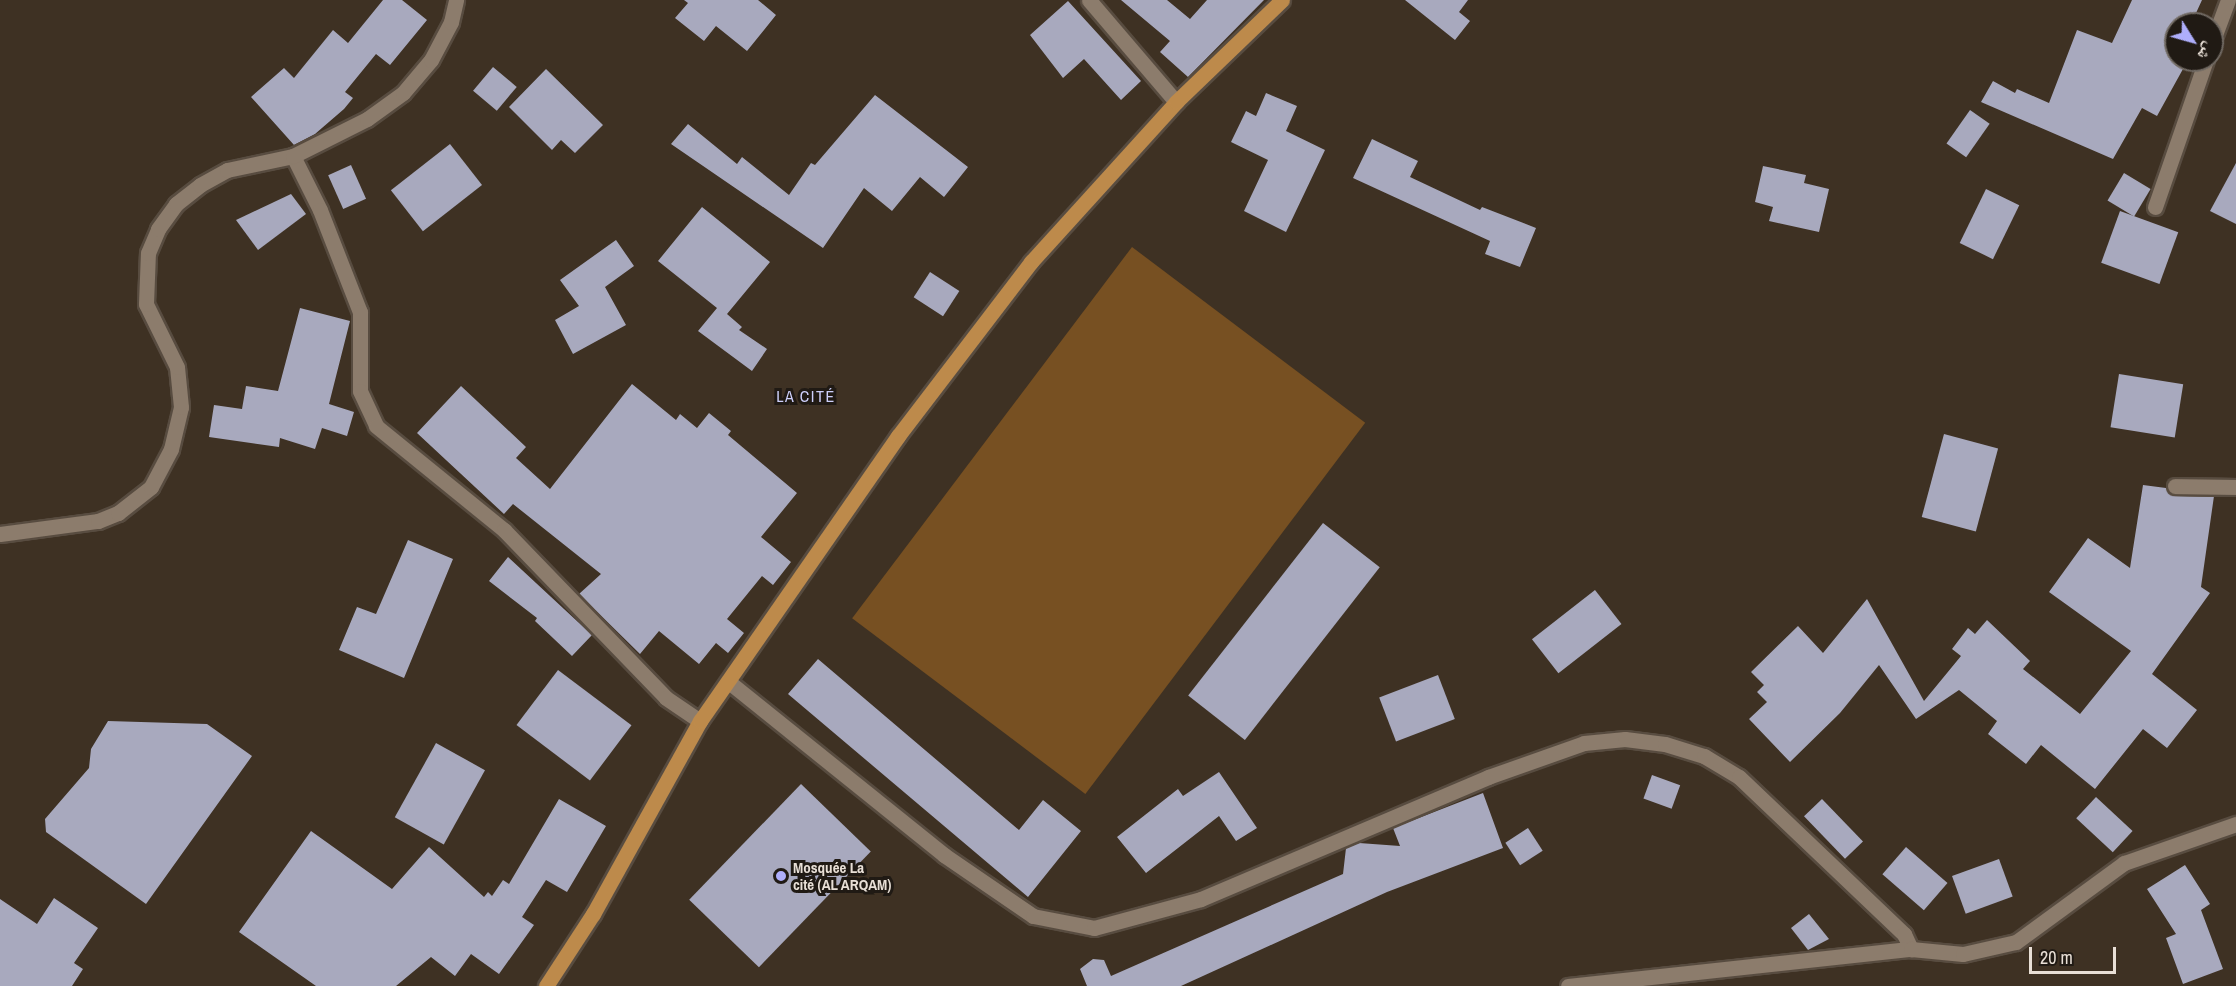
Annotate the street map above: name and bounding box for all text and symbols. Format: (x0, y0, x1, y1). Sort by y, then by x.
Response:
north arrow (2164, 12, 2224, 72)
text: ش (2193, 38, 2221, 65)
district label: LA CITÉ (776, 386, 836, 406)
place label: Mosquée La cité (AL ARQAM) (793, 858, 892, 893)
marker: Mosquée La cité (AL ARQAM) (774, 869, 788, 883)
scale bar (2032, 935, 2119, 973)
text: 20 m (2040, 945, 2073, 970)

